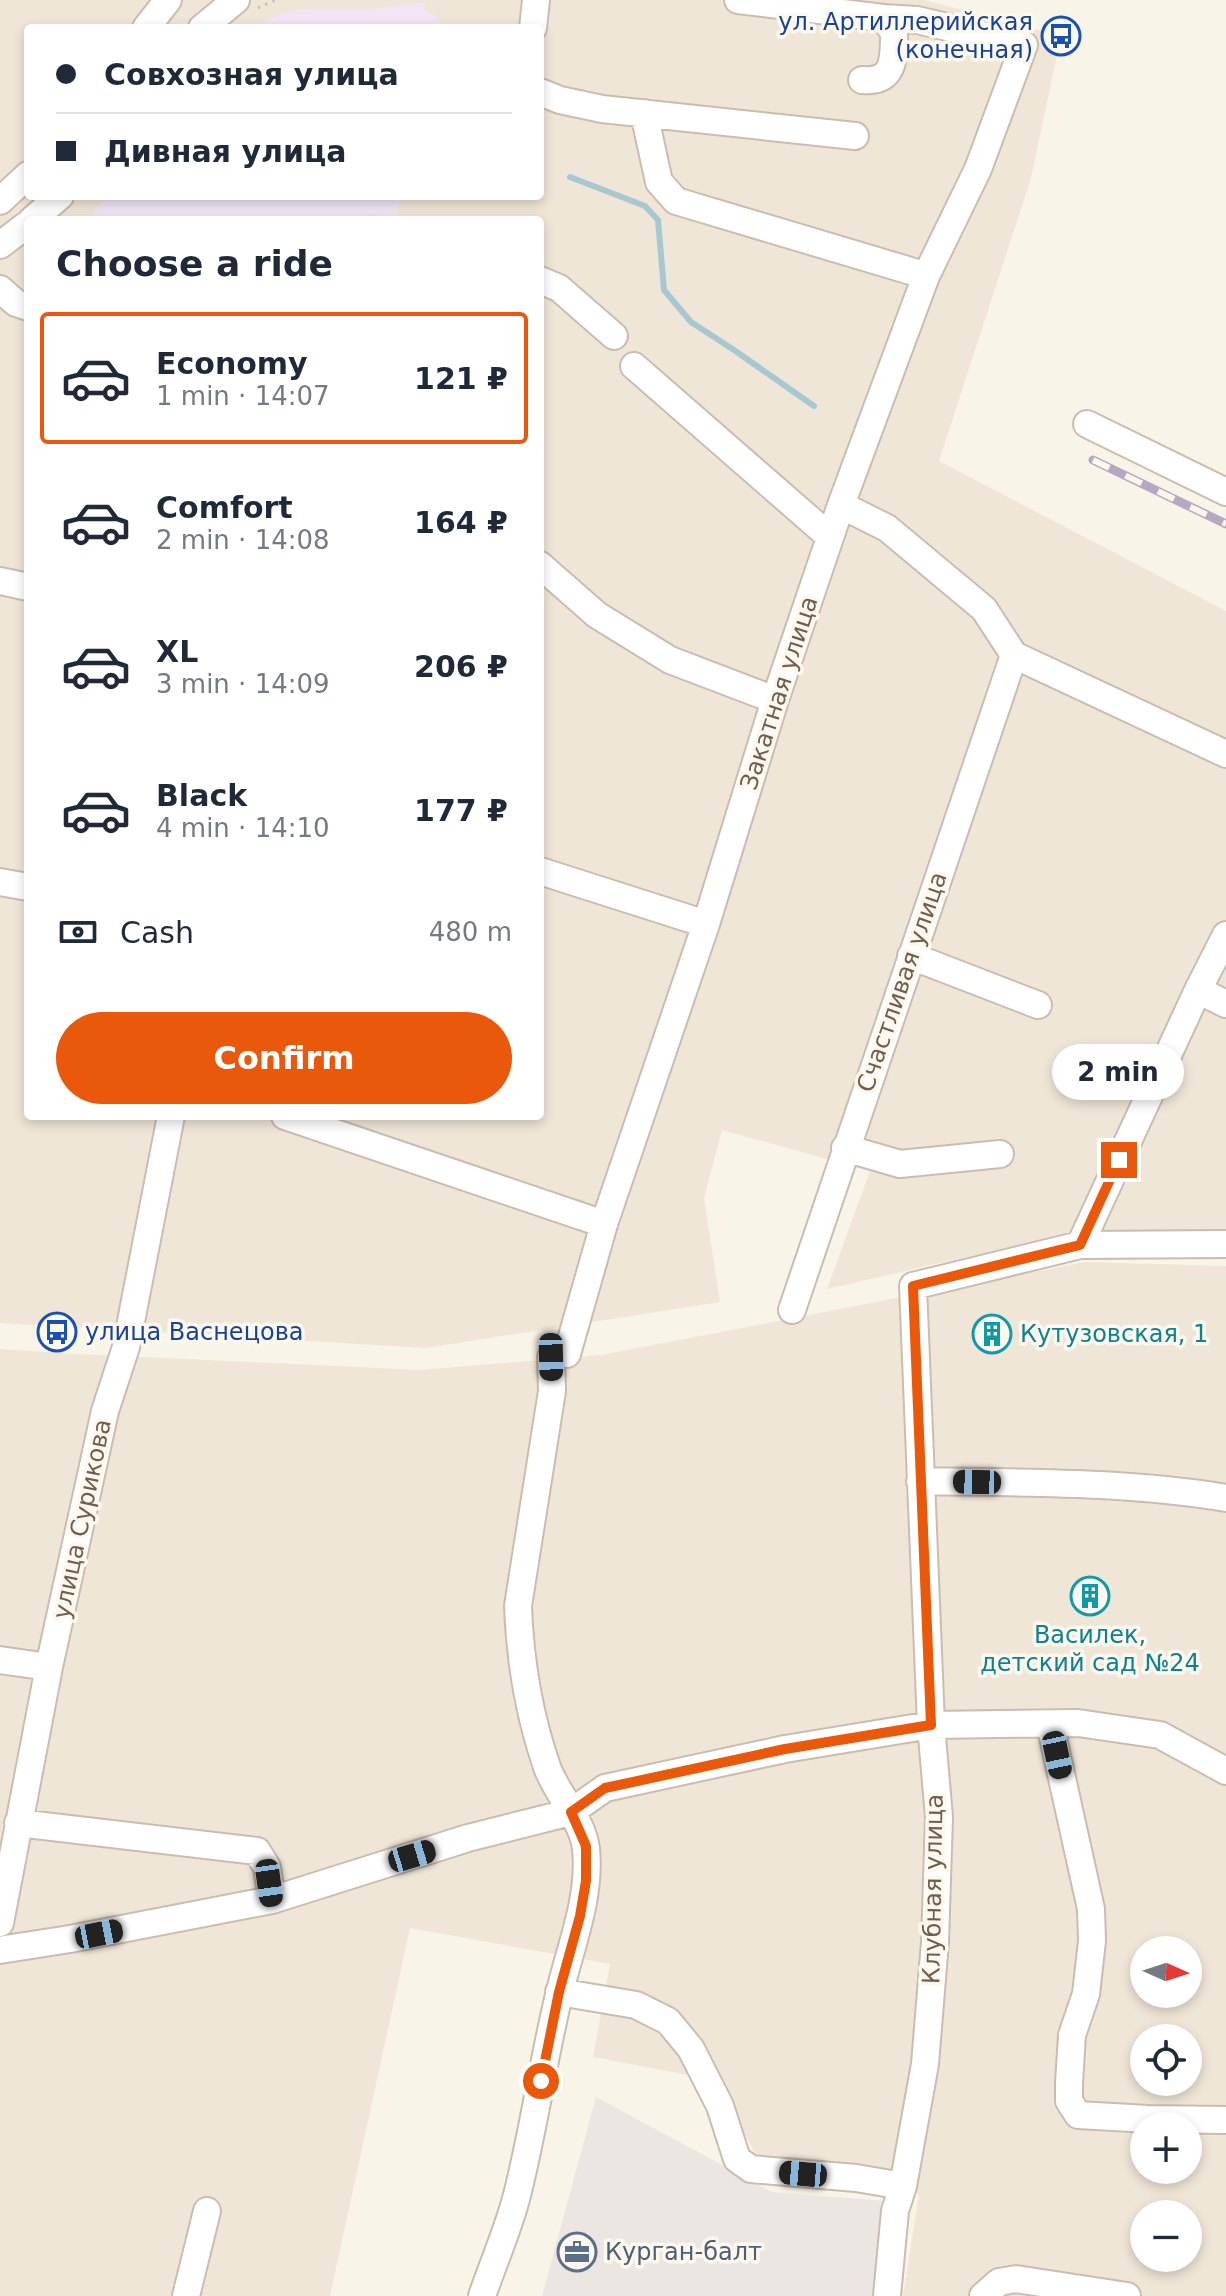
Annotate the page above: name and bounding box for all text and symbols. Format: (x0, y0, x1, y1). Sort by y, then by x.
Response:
place label: ул. Артиллерийская (конечная) (778, 8, 1033, 64)
bus stop icon: ул. Артиллерийская (конечная) (1040, 15, 1082, 57)
text: Совхозная улица (104, 57, 399, 92)
text: Дивная улица (104, 134, 346, 169)
text: Choose a ride (56, 243, 333, 284)
icon: car (60, 342, 132, 414)
text: Economy (156, 346, 308, 381)
text: 121 ₽ (414, 361, 508, 396)
text: 1 min · 14:07 (156, 381, 330, 411)
icon: car (60, 486, 132, 558)
text: Comfort (156, 490, 293, 525)
text: 164 ₽ (414, 505, 508, 540)
text: 2 min · 14:08 (156, 525, 330, 555)
street label: Закатная улица (734, 593, 824, 793)
icon: car (60, 630, 132, 702)
text: XL (156, 634, 198, 669)
text: 206 ₽ (414, 649, 508, 684)
text: 3 min · 14:09 (156, 669, 330, 699)
icon: car (60, 774, 132, 846)
text: Black (156, 778, 247, 813)
text: 177 ₽ (414, 793, 508, 828)
text: 4 min · 14:10 (156, 813, 330, 843)
street label: Счастливая улица (851, 868, 953, 1096)
icon: cash (56, 910, 100, 954)
text: Cash (120, 915, 194, 950)
text: 480 m (429, 917, 512, 947)
button: Confirm (56, 1012, 512, 1104)
callout: 2 min (1053, 1044, 1185, 1100)
text: 2 min (1077, 1057, 1159, 1087)
route end (1101, 1142, 1137, 1178)
bus stop icon: улица Васнецова (36, 1311, 78, 1353)
building icon: Кутузовская, 1 (971, 1313, 1013, 1355)
place label: улица Васнецова (85, 1318, 304, 1346)
place label: Кутузовская, 1 (1020, 1320, 1208, 1348)
car (539, 1333, 563, 1381)
street label: улица Сурикова (47, 1416, 117, 1622)
car (953, 1470, 1001, 1494)
building icon: Василек, детский сад №24 (1069, 1575, 1111, 1617)
place label: Василек, детский сад №24 (980, 1621, 1200, 1677)
car (1040, 1729, 1074, 1781)
street label: Клубная улица (917, 1794, 949, 1984)
car (386, 1838, 438, 1874)
car (254, 1858, 284, 1908)
car (73, 1918, 125, 1950)
north arrow (1130, 1936, 1202, 2008)
map controls (1130, 1936, 1202, 2272)
button: locate (1130, 2024, 1202, 2096)
route start (523, 2063, 559, 2099)
button: + (1130, 2112, 1202, 2184)
car (778, 2160, 828, 2188)
button: − (1130, 2200, 1202, 2272)
office icon: Курган-балт (556, 2231, 598, 2273)
place label: Курган-балт (605, 2238, 762, 2266)

